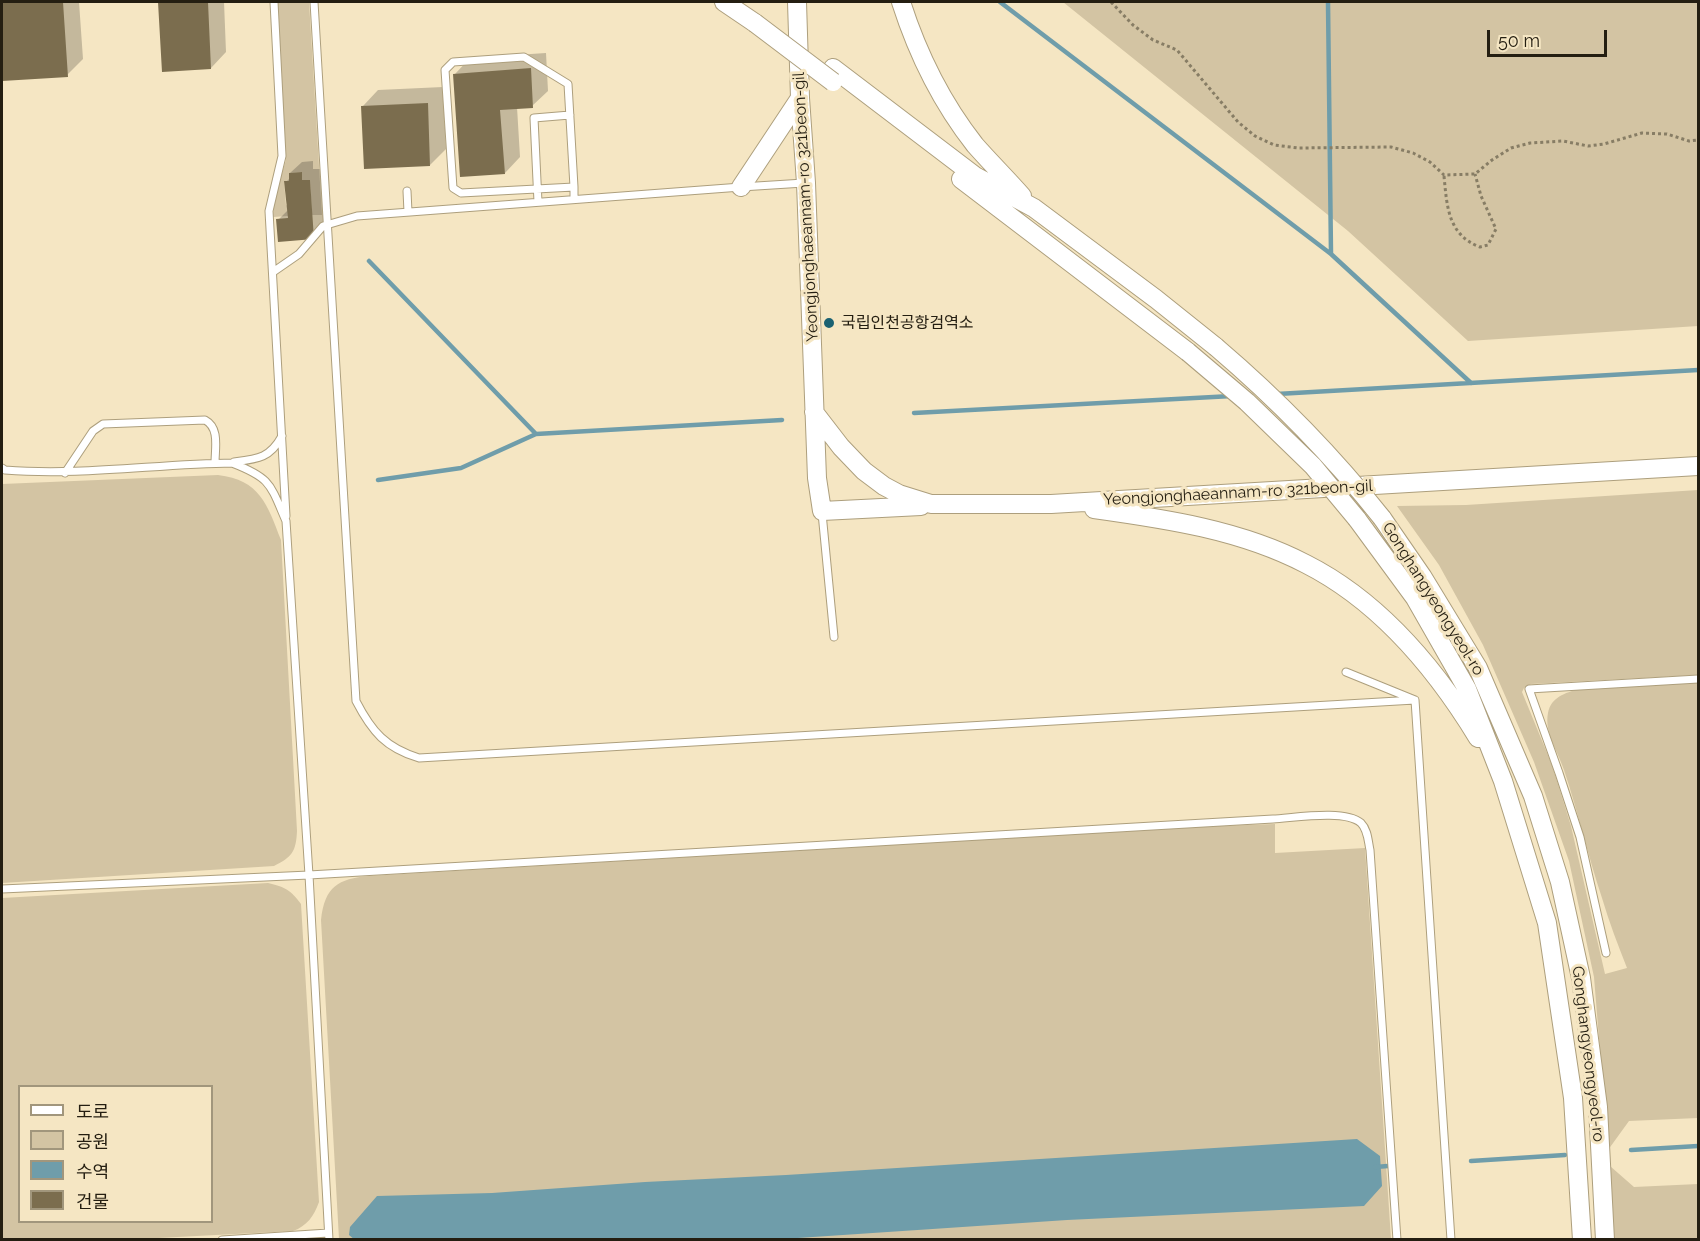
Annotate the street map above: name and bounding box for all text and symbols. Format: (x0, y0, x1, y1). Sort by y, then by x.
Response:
scale bar (1490, 18, 1610, 56)
text: 50 m (1498, 30, 1540, 51)
street label: Yeongjonghaeannam-ro 321beon-gil (789, 72, 823, 342)
place label: 국립인천공항검역소 (841, 313, 973, 333)
marker: 국립인천공항검역소 (822, 316, 836, 330)
street label: Yeongjonghaeannam-ro 321beon-gil (1103, 476, 1373, 510)
street label: Gonghangyeongyeol-ro (1378, 519, 1488, 679)
street label: Gonghangyeongyeol-ro (1568, 965, 1608, 1143)
legend (18, 1085, 213, 1223)
text: 도로 (76, 1101, 109, 1122)
text: 공원 (76, 1131, 109, 1152)
text: 수역 (76, 1161, 109, 1182)
text: 건물 (76, 1191, 109, 1212)

